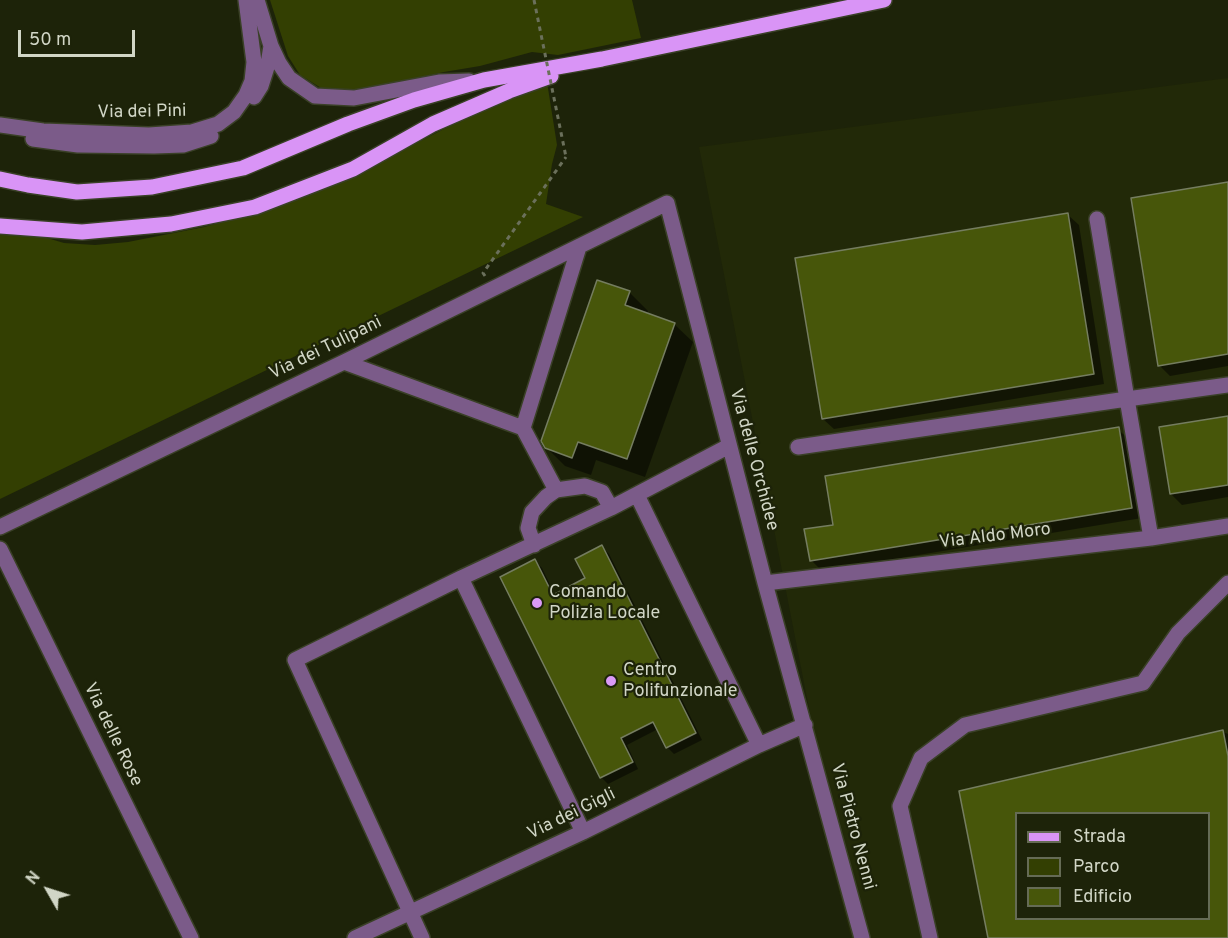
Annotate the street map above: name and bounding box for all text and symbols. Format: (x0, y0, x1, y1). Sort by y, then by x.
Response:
scale bar (21, 18, 138, 56)
text: 50 m (29, 29, 71, 52)
street label: Via dei Pini (97, 101, 187, 125)
street label: Via dei Tulipani (266, 312, 386, 386)
street label: Via delle Orchidee (724, 386, 782, 534)
street label: Via Aldo Moro (938, 519, 1052, 555)
place label: Comando Polizia Locale (549, 582, 660, 624)
marker: Comando Polizia Locale (530, 596, 544, 610)
place label: Centro Polifunzionale (623, 660, 737, 702)
marker: Centro Polifunzionale (604, 674, 618, 688)
street label: Via delle Rose (78, 680, 146, 790)
street label: Via Pietro Nenni (825, 761, 879, 893)
street label: Via dei Gigli (525, 784, 619, 846)
legend (1015, 812, 1210, 920)
text: Strada (1073, 826, 1126, 849)
text: Parco (1073, 856, 1119, 879)
north arrow (18, 860, 78, 920)
text: N (23, 868, 45, 889)
text: Edificio (1073, 886, 1132, 909)

